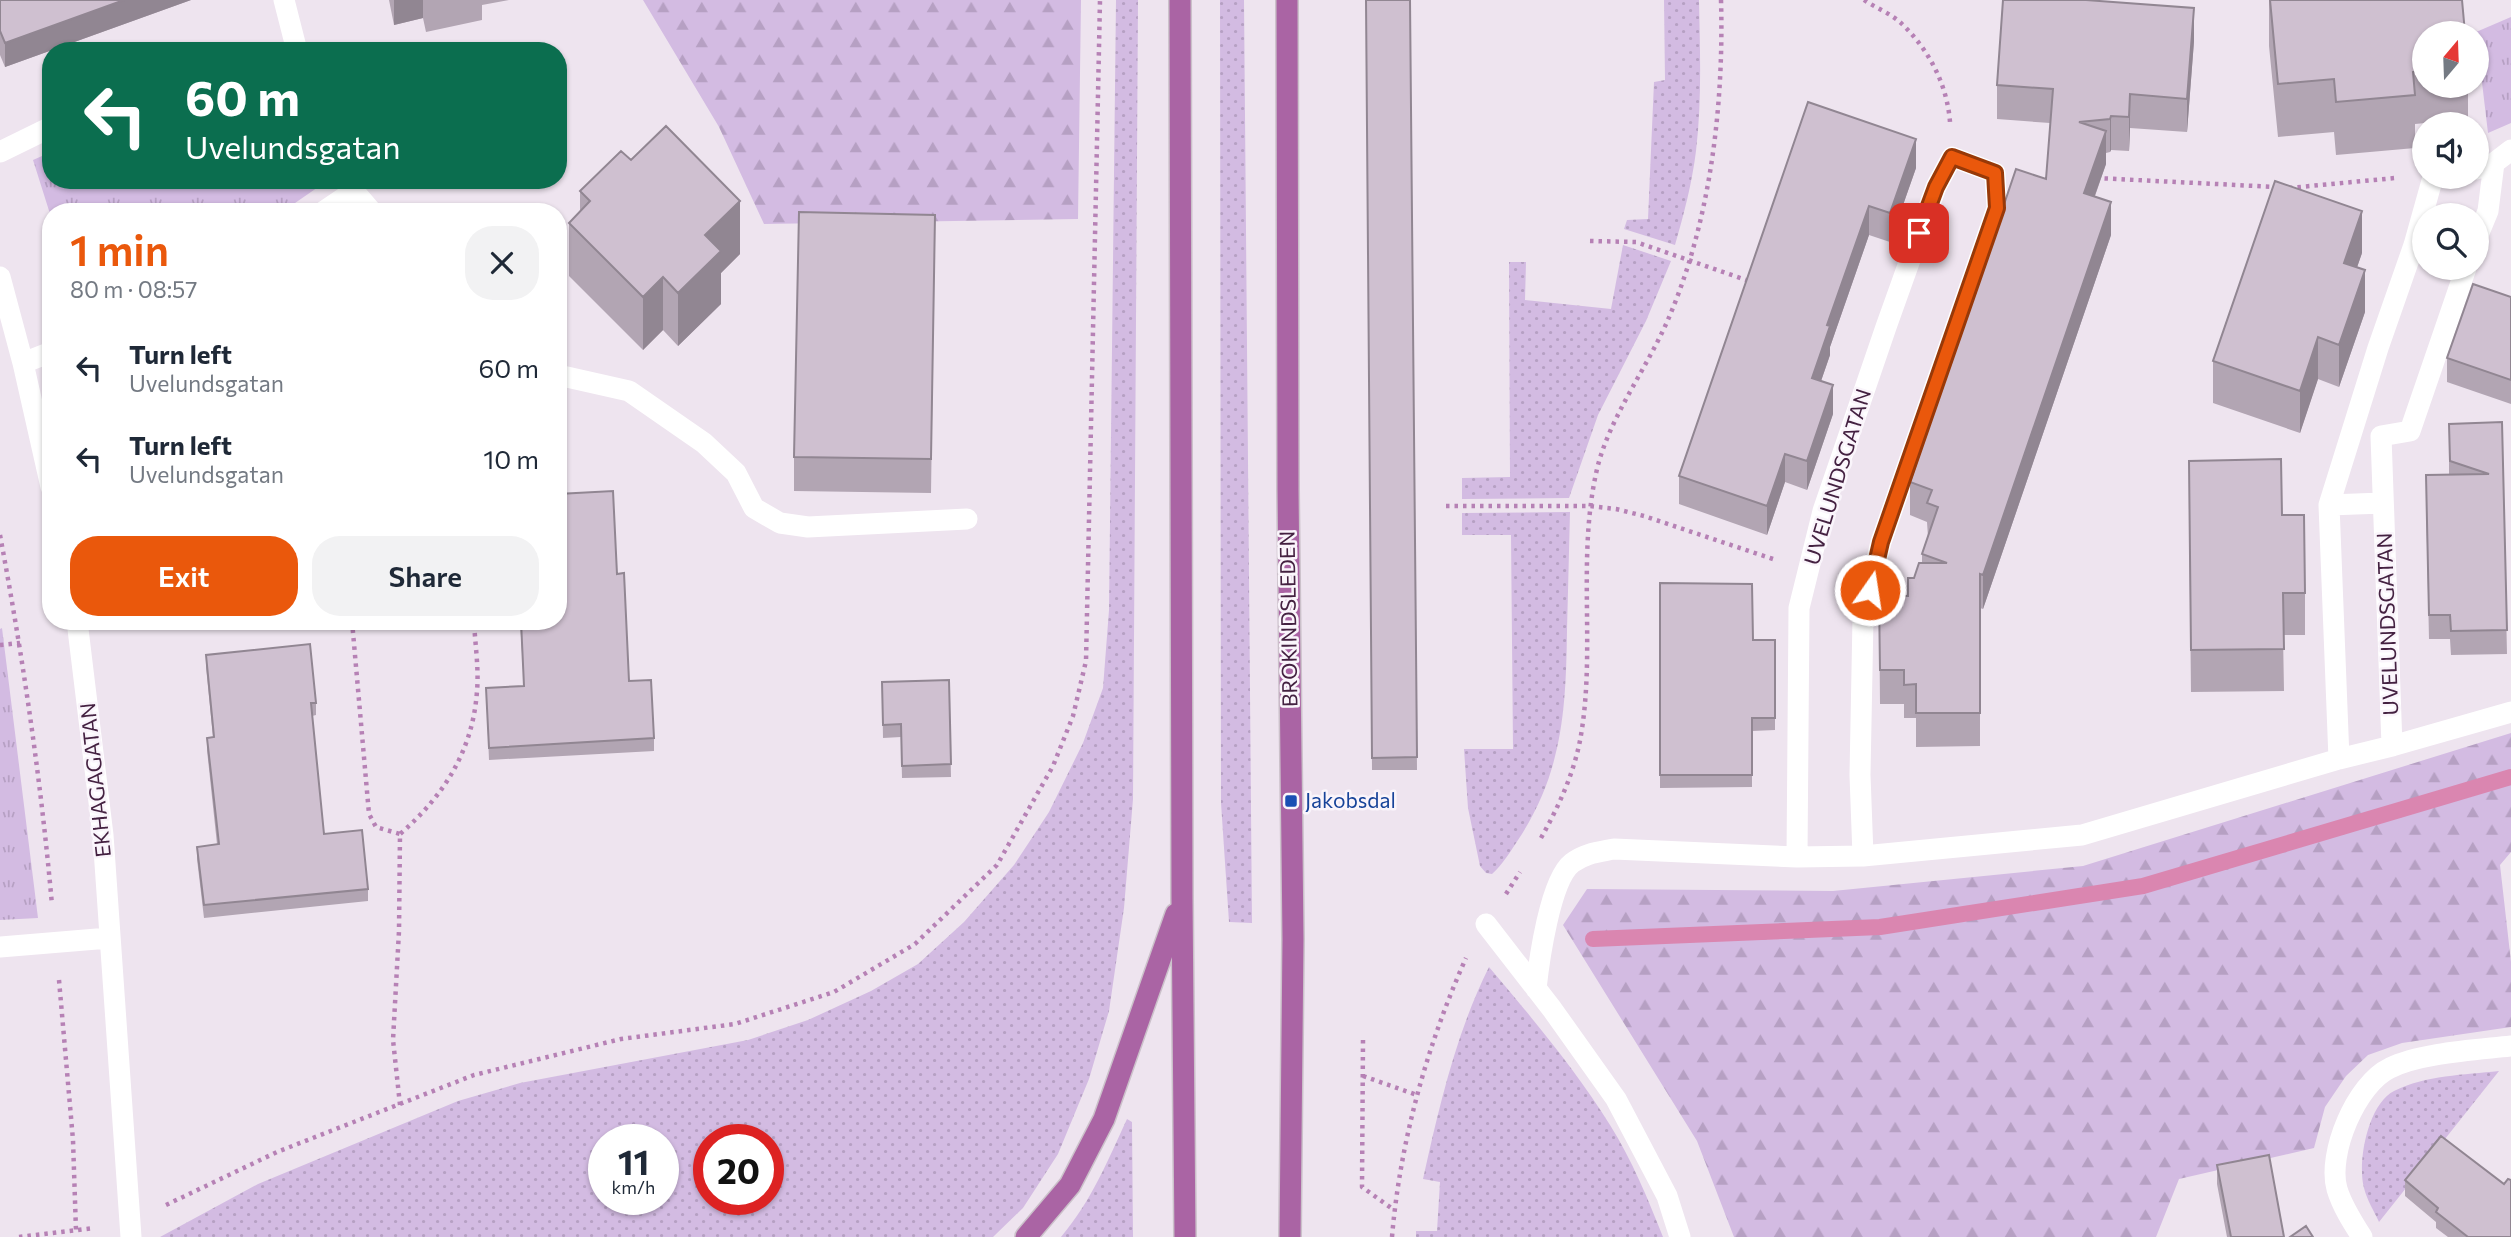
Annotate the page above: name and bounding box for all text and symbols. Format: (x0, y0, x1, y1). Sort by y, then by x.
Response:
north arrow (2412, 21, 2488, 98)
map controls (2412, 21, 2489, 280)
text: 60 m (185, 66, 300, 126)
icon: left (70, 70, 161, 161)
button: sound (2412, 112, 2489, 189)
text: Uvelundsgatan (185, 126, 401, 166)
pin (1889, 203, 1949, 263)
button: search (2412, 203, 2489, 280)
icon: arrive (1900, 214, 1938, 252)
text: 1 min (70, 223, 169, 275)
button: close (465, 226, 539, 300)
text: 80 m · 08:57 (70, 275, 197, 303)
text: Turn left (129, 338, 232, 369)
icon: left (70, 349, 108, 387)
text: 60 m (479, 352, 539, 383)
text: Uvelundsgatan (129, 369, 284, 397)
street label: UVELUNDSGATAN (1798, 385, 1875, 568)
text: Turn left (129, 429, 232, 460)
icon: left (70, 440, 108, 478)
text: 10 m (483, 443, 539, 474)
text: Uvelundsgatan (129, 460, 284, 488)
street label: BROKINDSLEDEN (1273, 531, 1302, 707)
street label: UVELUNDSGATAN (2371, 532, 2402, 716)
button: Exit (70, 536, 298, 616)
button: Share (312, 536, 539, 616)
position arrow (1833, 553, 1907, 627)
street label: EKHAGAGATAN (74, 702, 115, 859)
place label: Jakobsdal (1305, 787, 1396, 812)
marker: Jakobsdal (1283, 793, 1299, 809)
speed limit sign: 20 (693, 1124, 784, 1215)
text: 11 (618, 1139, 649, 1182)
text: km/h (612, 1176, 655, 1198)

